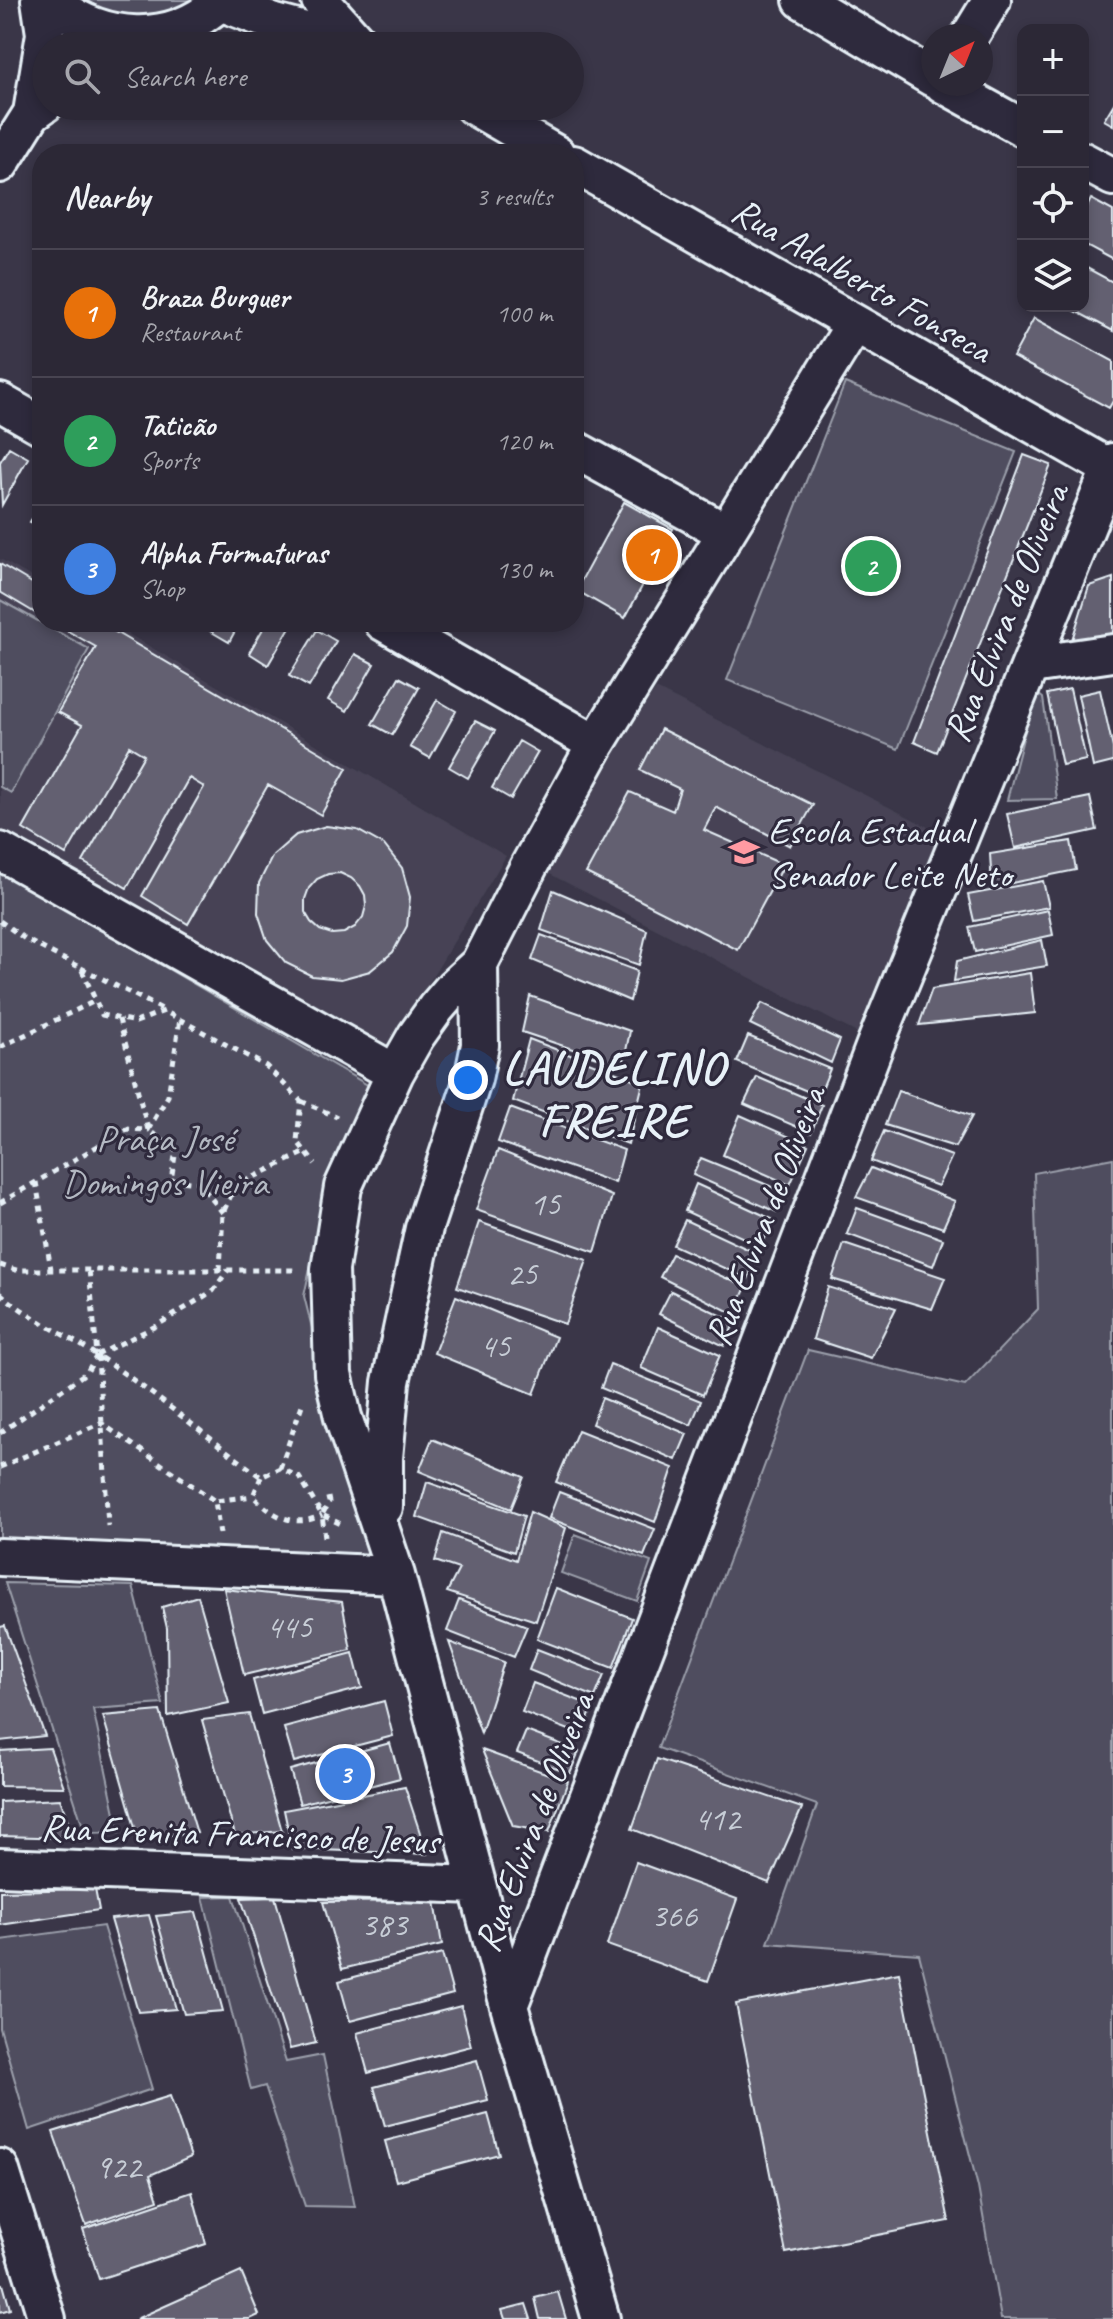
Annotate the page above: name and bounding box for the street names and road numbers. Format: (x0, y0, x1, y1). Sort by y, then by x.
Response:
street label: Rua Adalberto Fonseca (724, 187, 1003, 375)
street label: Rua Elvira de Oliveira (933, 474, 1080, 749)
street label: Rua Elvira de Oliveira (694, 1077, 837, 1352)
street label: Rua Elvira de Oliveira (463, 1683, 606, 1958)
street label: Rua Erenita Francisco de Jesus (40, 1804, 443, 1865)

